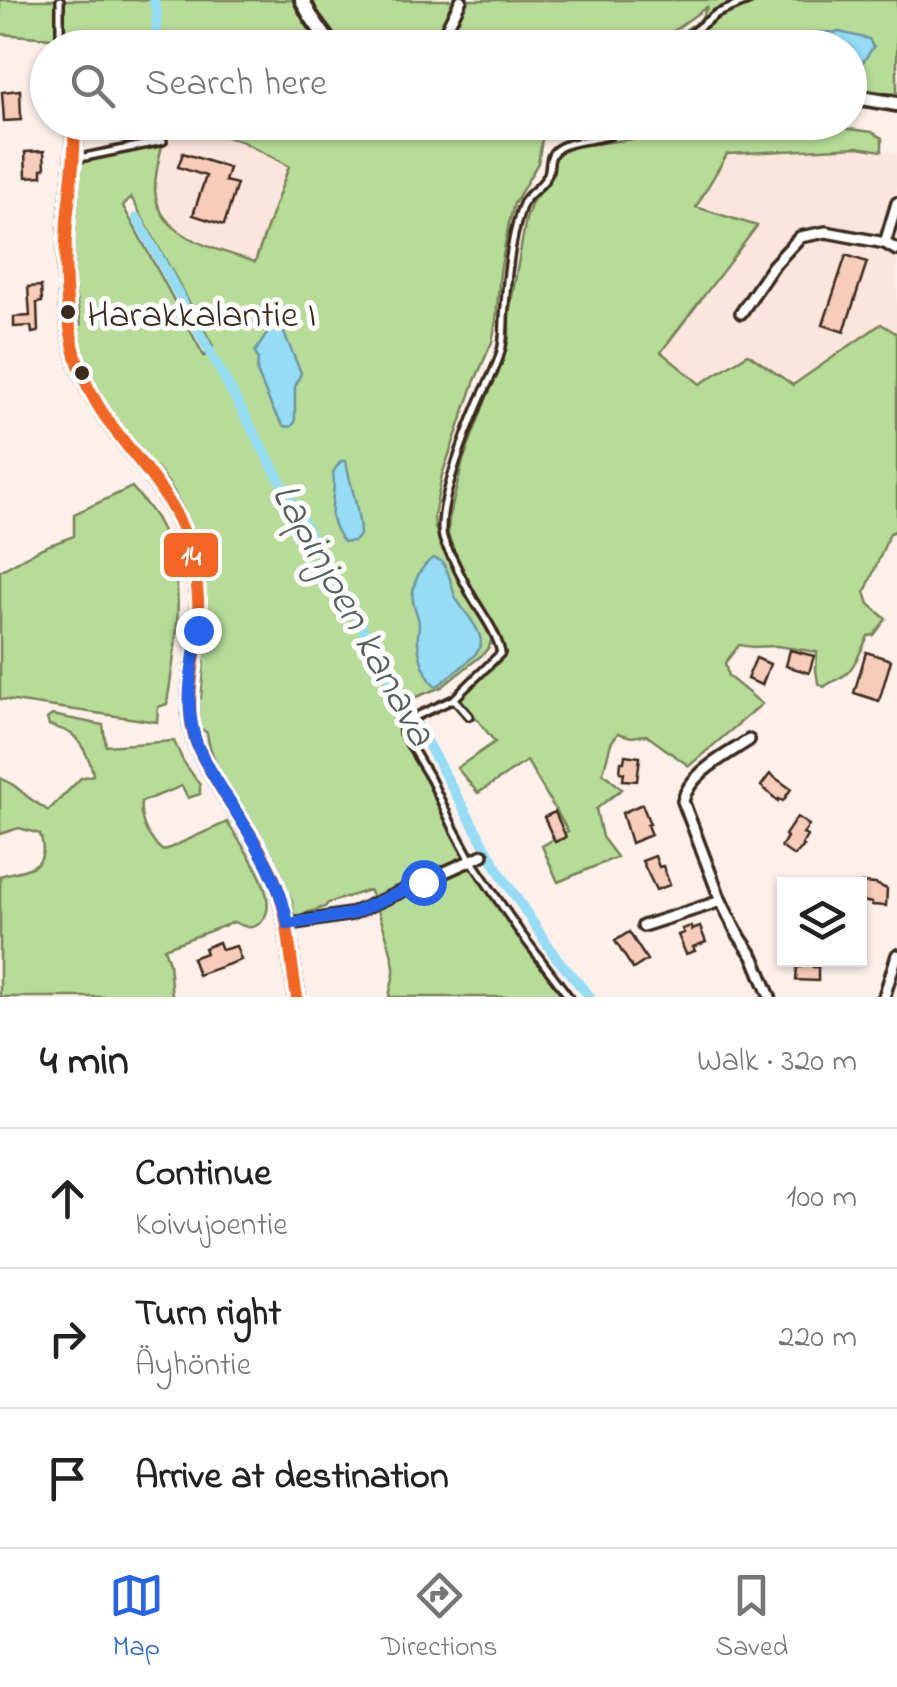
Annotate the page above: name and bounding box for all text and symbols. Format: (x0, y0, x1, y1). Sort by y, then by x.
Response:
search box (30, 30, 867, 140)
text: Search here (145, 57, 327, 113)
icon: search (65, 58, 120, 113)
place label: Harakkalantie I (87, 289, 316, 345)
marker: Harakkalantie I (58, 302, 78, 322)
unlabelled marker (72, 363, 92, 383)
water label: Lapinjoen kanava (254, 472, 450, 759)
line badge: 14 (162, 531, 220, 579)
text: 14 (181, 538, 202, 579)
route end (176, 608, 222, 654)
route start (401, 860, 447, 906)
map controls (777, 877, 867, 967)
button: layers (777, 877, 867, 967)
text: 4 min (40, 1032, 129, 1093)
text: Walk · 320 m (697, 1039, 857, 1086)
text: Continue (135, 1147, 271, 1203)
icon: ahead (40, 1171, 95, 1226)
text: 100 m (786, 1175, 857, 1222)
text: Koivujoentie (135, 1203, 287, 1250)
text: Turn right (135, 1287, 281, 1343)
icon: right (40, 1311, 95, 1366)
text: 220 m (779, 1315, 857, 1362)
text: Äyhöntie (135, 1343, 251, 1390)
text: Arrive at destination (135, 1450, 449, 1506)
icon: arrive (40, 1451, 95, 1506)
tab: Map (109, 1568, 164, 1669)
tab: Directions (381, 1568, 498, 1669)
tab: Saved (715, 1568, 788, 1669)

